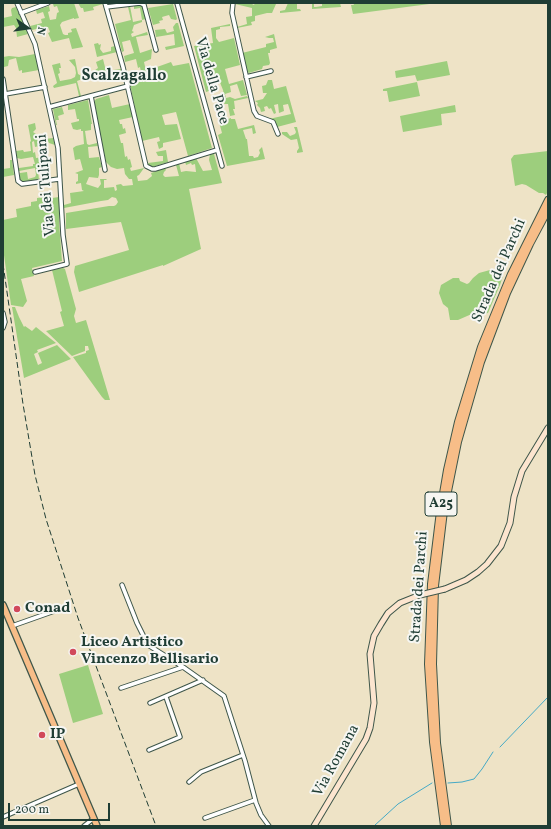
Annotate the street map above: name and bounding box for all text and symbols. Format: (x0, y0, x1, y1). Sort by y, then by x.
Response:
north arrow (8, 8, 48, 48)
text: N (32, 25, 48, 36)
street label: Via della Pace (190, 35, 232, 127)
district label: Scalzagallo (81, 67, 167, 87)
street label: Via dei Tulipani (34, 133, 60, 237)
street label: Strada dei Parchi (469, 216, 531, 326)
road number: A25 (425, 492, 457, 516)
street label: Strada dei Parchi (407, 531, 433, 643)
place label: Conad (25, 600, 70, 618)
marker: Conad (12, 604, 22, 614)
place label: Liceo Artistico Vincenzo Bellisario (81, 634, 219, 669)
marker: Liceo Artistico Vincenzo Bellisario (68, 647, 78, 657)
street label: Via Romana (310, 722, 364, 800)
place label: IP (50, 726, 65, 744)
marker: IP (37, 730, 47, 740)
scale bar (10, 795, 112, 821)
text: 200 m (15, 802, 49, 818)

